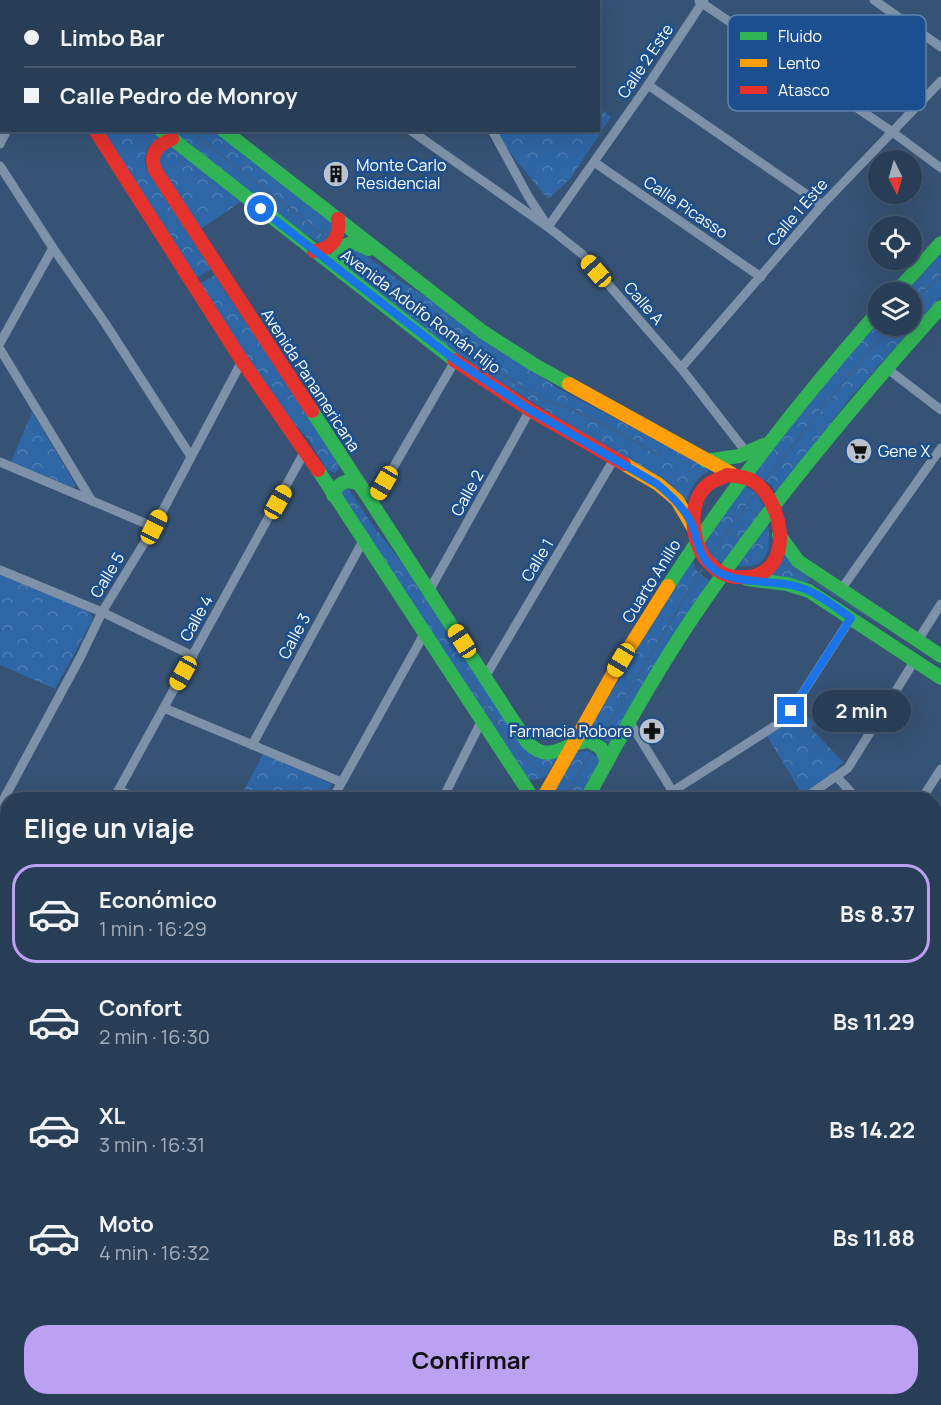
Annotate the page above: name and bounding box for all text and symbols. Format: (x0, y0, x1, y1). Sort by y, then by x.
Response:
legend (728, 15, 926, 111)
street label: Calle 2 Este (612, 19, 678, 103)
text: Limbo Bar (60, 23, 165, 53)
text: Fluido (778, 25, 822, 47)
text: Lento (778, 52, 820, 74)
text: Atasco (778, 79, 830, 101)
text: Calle Pedro de Monroy (60, 81, 298, 111)
north arrow (868, 150, 922, 204)
map controls (868, 150, 922, 336)
place label: Monte Carlo Residencial (356, 154, 446, 194)
building icon: Monte Carlo Residencial (321, 159, 351, 189)
street label: Calle Picasso (639, 171, 733, 243)
street label: Calle 1 Este (762, 174, 832, 250)
route start (247, 195, 274, 222)
button: locate (868, 216, 922, 270)
street label: Avenida Adolfo Román Hijo (337, 244, 505, 378)
car (577, 252, 615, 290)
street label: Calle A (619, 277, 669, 329)
button: layers (868, 282, 922, 336)
street label: Avenida Panamericana (257, 304, 365, 456)
supermarket icon: Gene X (844, 436, 874, 466)
place label: Gene X (878, 440, 930, 462)
car (367, 463, 401, 503)
street label: Calle 2 (445, 466, 489, 520)
car (261, 482, 295, 522)
car (138, 507, 170, 547)
street label: Calle 1 (516, 534, 558, 586)
street label: Cuarto Anillo (617, 535, 685, 627)
street label: Calle 5 (85, 548, 129, 602)
street label: Calle 4 (174, 591, 218, 645)
street label: Calle 3 (273, 609, 315, 663)
car (445, 621, 479, 661)
car (604, 640, 638, 680)
car (166, 653, 200, 693)
callout: 2 min (812, 690, 911, 732)
route end (777, 697, 804, 724)
text: 2 min (835, 697, 888, 724)
pharmacy icon: Farmacia Robore (637, 716, 667, 746)
place label: Farmacia Robore (509, 720, 632, 742)
text: Elige un viaje (24, 809, 195, 846)
text: Económico (99, 885, 217, 915)
icon: car (27, 887, 81, 941)
text: Bs 8.37 (840, 899, 915, 929)
text: 1 min · 16:29 (99, 915, 207, 942)
text: Confort (99, 993, 182, 1023)
icon: car (27, 995, 81, 1049)
text: Bs 11.29 (833, 1007, 915, 1037)
text: 2 min · 16:30 (99, 1023, 210, 1050)
text: XL (99, 1101, 125, 1131)
icon: car (27, 1103, 81, 1157)
text: Bs 14.22 (829, 1115, 915, 1145)
text: 3 min · 16:31 (99, 1131, 205, 1158)
text: Moto (99, 1209, 154, 1239)
icon: car (27, 1211, 81, 1265)
text: Bs 11.88 (833, 1223, 915, 1253)
text: 4 min · 16:32 (99, 1239, 209, 1266)
button: Confirmar (24, 1325, 918, 1394)

